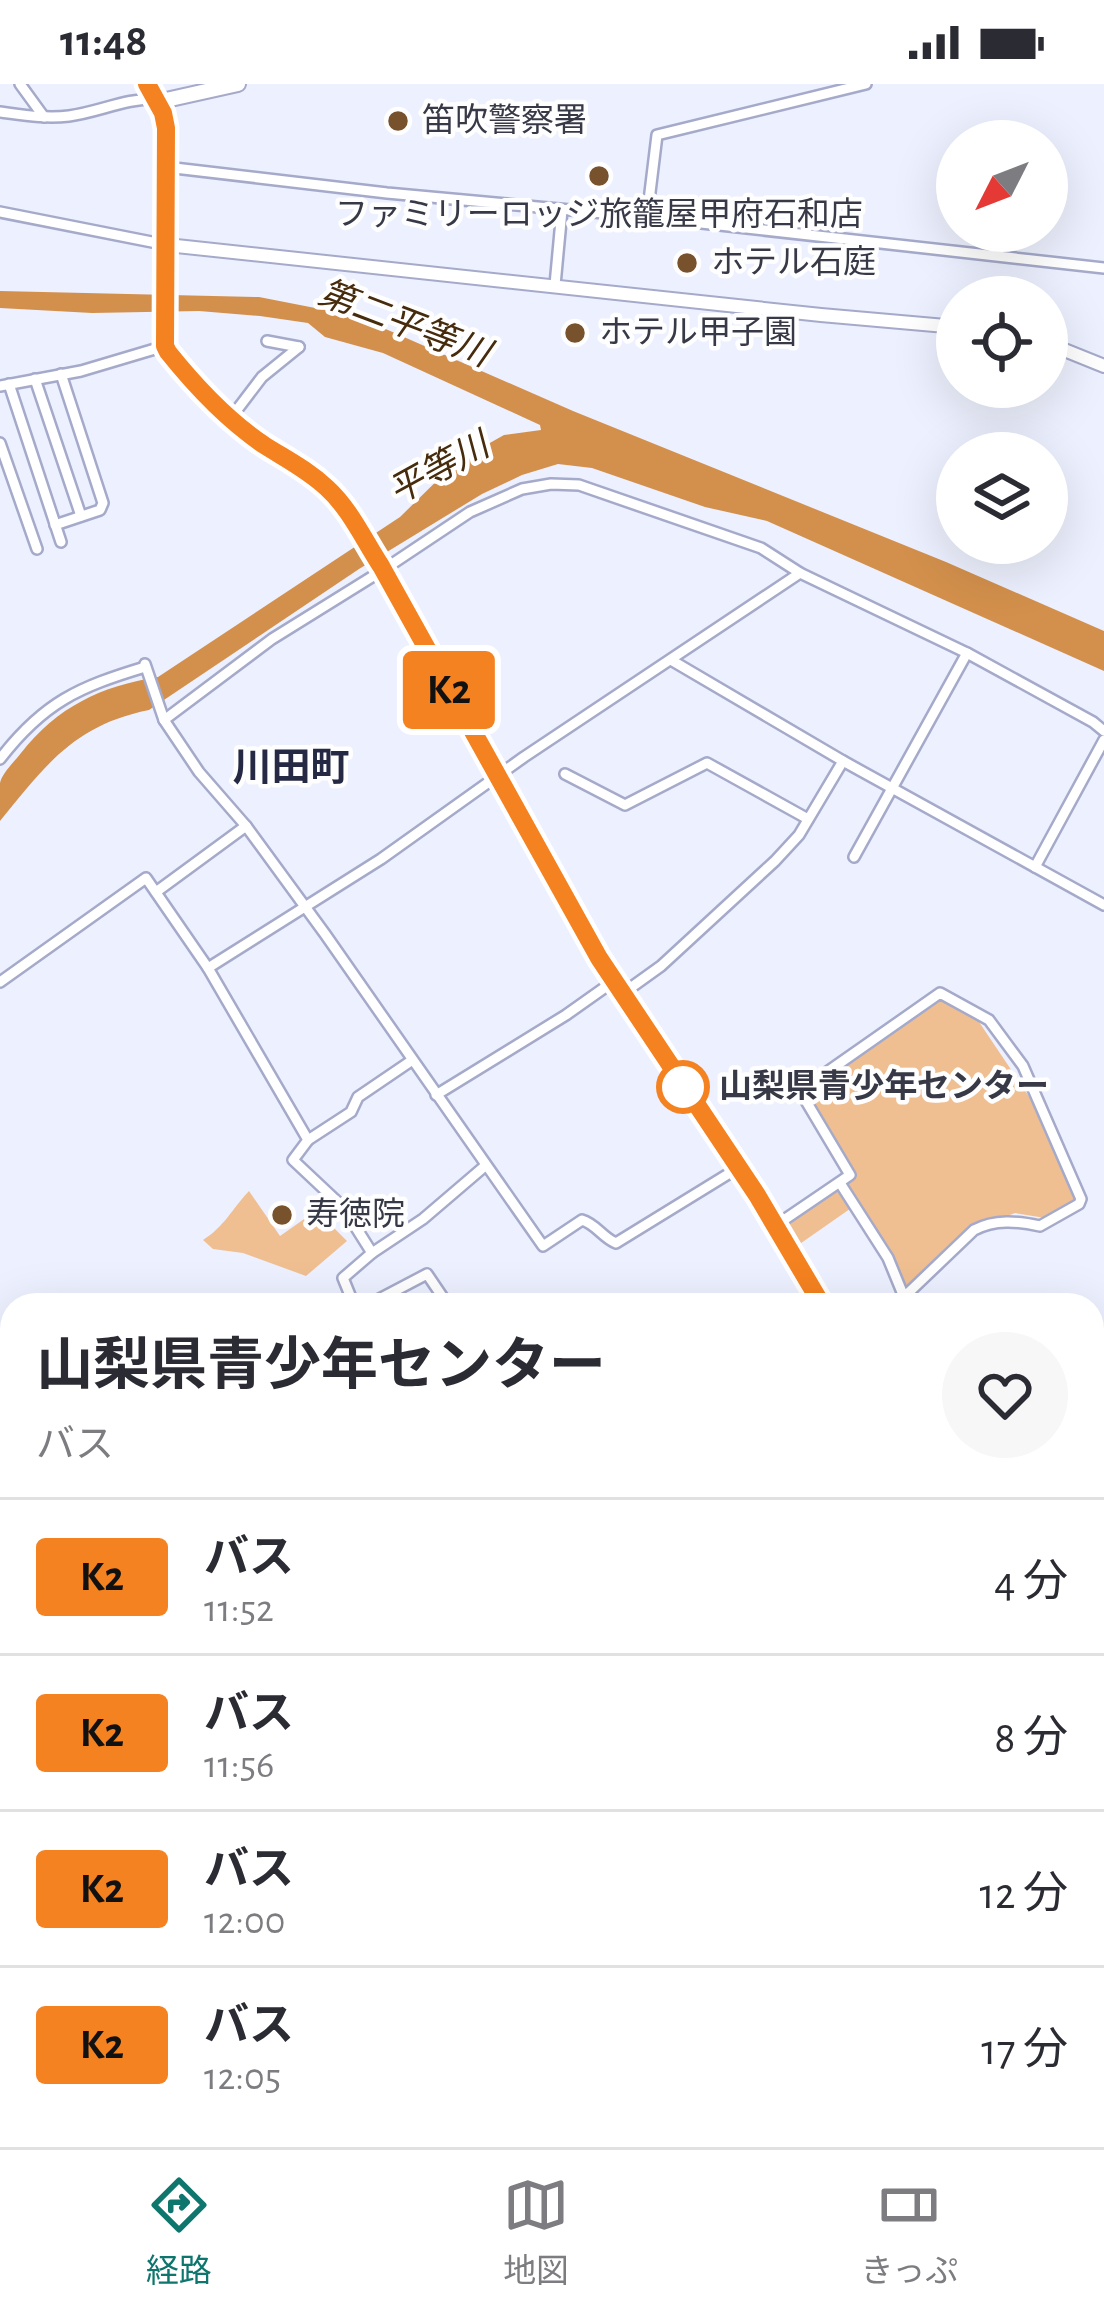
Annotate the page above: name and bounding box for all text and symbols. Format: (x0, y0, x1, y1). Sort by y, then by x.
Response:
text: 11:48 (60, 19, 148, 64)
place label: 笛吹警察署 (422, 103, 587, 138)
marker: 笛吹警察署 (385, 108, 411, 134)
north arrow (936, 120, 1068, 252)
map controls (936, 120, 1068, 564)
marker: ファミリーロッジ旅籠屋甲府石和店 (586, 163, 612, 189)
place label: ファミリーロッジ旅籠屋甲府石和店 (335, 197, 863, 232)
place label: ホテル石庭 (711, 245, 876, 280)
marker: ホテル石庭 (674, 250, 700, 276)
water label: 第二平等川 (314, 273, 499, 374)
button: locate (936, 276, 1068, 408)
place label: ホテル甲子園 (599, 316, 797, 350)
marker: ホテル甲子園 (562, 320, 588, 346)
water label: 平等川 (382, 423, 498, 511)
button: layers (936, 432, 1068, 564)
line badge: K2 (395, 651, 503, 729)
text: K2 (427, 669, 471, 711)
district label: 川田町 (232, 748, 350, 788)
marker: 山梨県青少年センター (658, 1062, 708, 1112)
place label: 山梨県青少年センター (719, 1068, 1049, 1104)
place label: 寿徳院 (306, 1197, 405, 1232)
marker: 寿徳院 (269, 1202, 295, 1228)
button: heart (942, 1332, 1068, 1458)
text: 山梨県青少年センター (36, 1338, 606, 1395)
text: バス (36, 1426, 114, 1465)
text: バス (204, 1536, 294, 1581)
text: K2 (80, 1556, 124, 1598)
text: 4 分 (994, 1560, 1068, 1605)
text: 11:52 (204, 1590, 274, 1629)
text: バス (204, 1692, 294, 1737)
text: K2 (80, 1712, 124, 1754)
text: 8 分 (994, 1716, 1068, 1761)
text: 11:56 (204, 1746, 274, 1785)
text: バス (204, 1848, 294, 1893)
text: K2 (80, 1868, 124, 1910)
text: 12 分 (980, 1872, 1068, 1917)
text: 12:00 (204, 1902, 285, 1941)
text: バス (204, 2004, 294, 2049)
text: K2 (80, 2024, 124, 2066)
text: 17 分 (981, 2028, 1068, 2073)
text: 12:05 (204, 2058, 281, 2097)
tab: 経路 (146, 2172, 212, 2293)
tab: 地図 (503, 2172, 569, 2293)
tab: きっぷ (861, 2172, 958, 2293)

